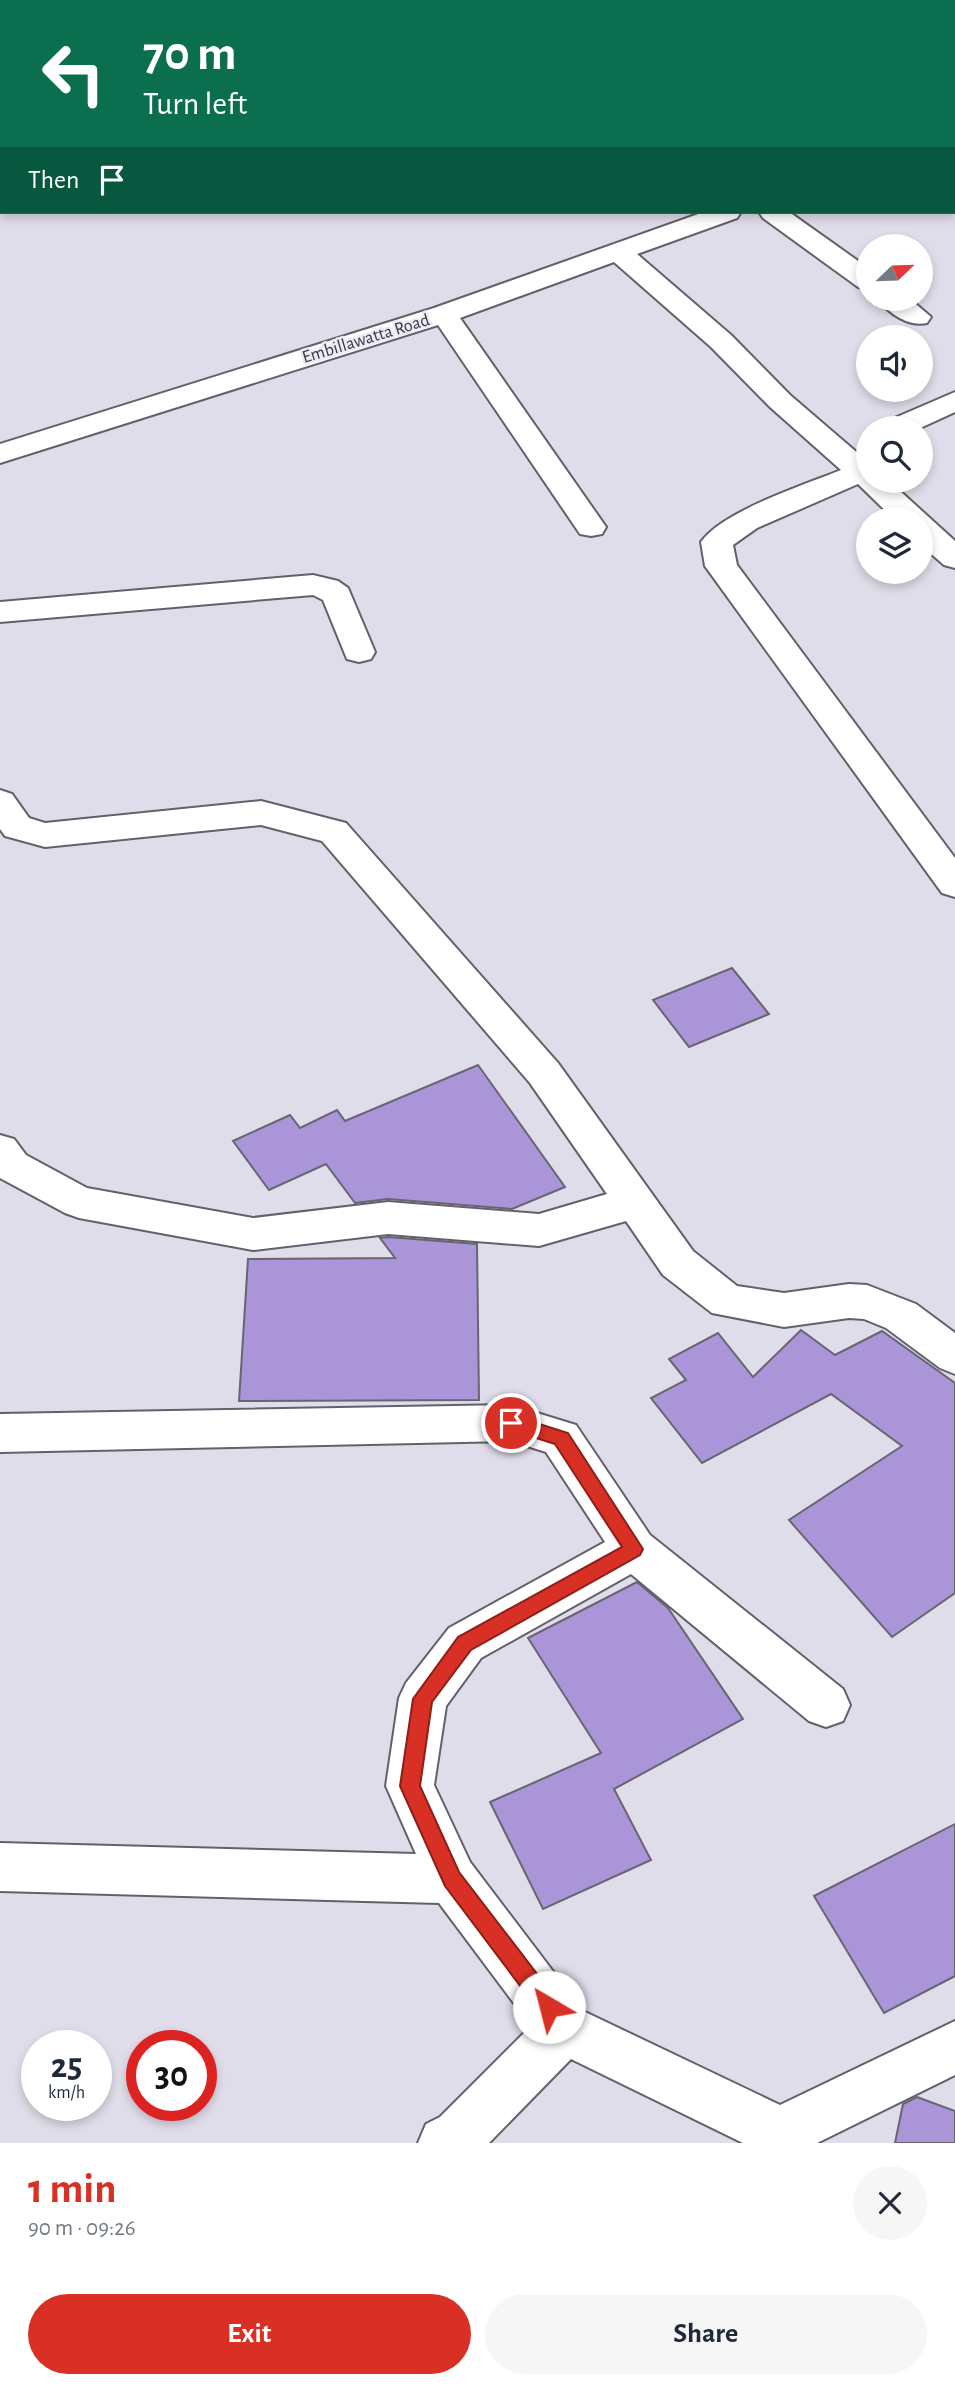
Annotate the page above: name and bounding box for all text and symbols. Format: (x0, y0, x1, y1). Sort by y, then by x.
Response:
icon: left (28, 28, 119, 119)
text: 70 m (143, 30, 237, 79)
text: Turn left (143, 88, 247, 120)
icon: arrive (93, 161, 131, 199)
text: Then (28, 167, 79, 193)
north arrow (856, 234, 933, 312)
map controls (856, 234, 933, 584)
street label: Embillawatta Road (300, 311, 432, 367)
button: sound (856, 325, 933, 402)
button: search (856, 416, 933, 493)
button: layers (856, 507, 933, 584)
pin (481, 1393, 541, 1453)
icon: arrive (492, 1404, 530, 1442)
position arrow (512, 1970, 586, 2044)
speed limit sign: 30 (126, 2030, 217, 2121)
text: 25 (51, 2049, 82, 2084)
text: km/h (48, 2084, 85, 2102)
button: close (853, 2166, 927, 2240)
text: 1 min (28, 2168, 117, 2210)
text: 90 m · 09:26 (28, 2217, 136, 2240)
button: Exit (28, 2294, 471, 2374)
button: Share (485, 2294, 927, 2374)

